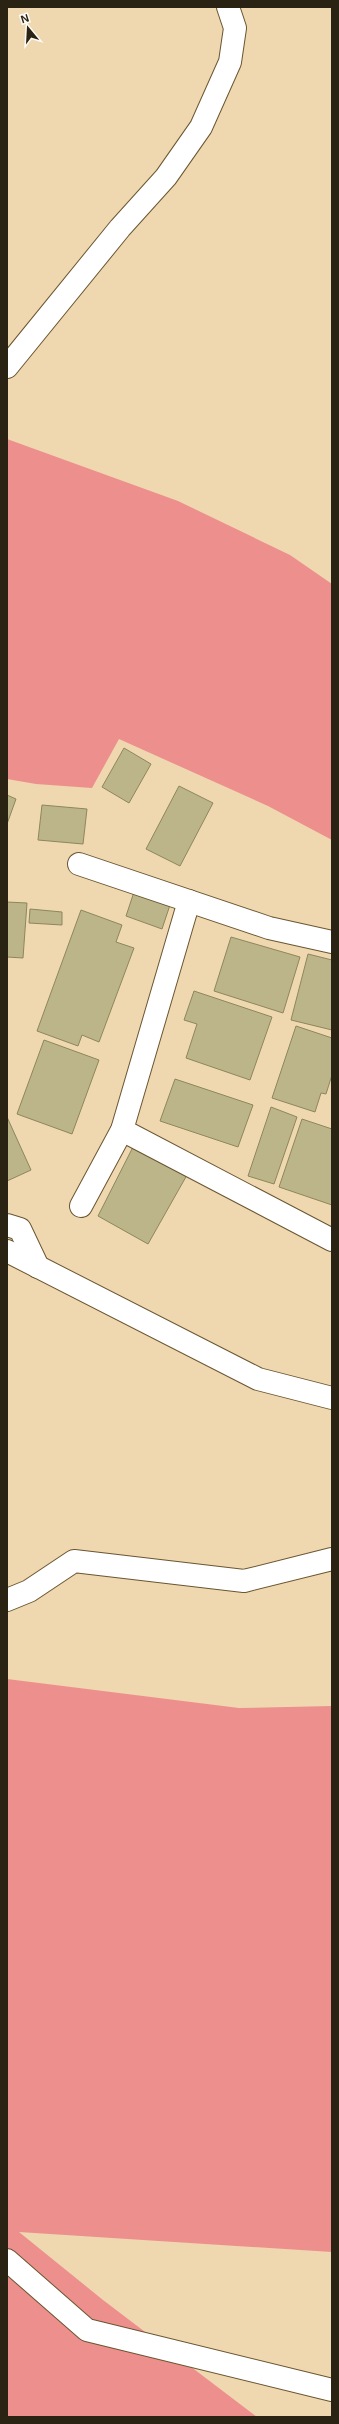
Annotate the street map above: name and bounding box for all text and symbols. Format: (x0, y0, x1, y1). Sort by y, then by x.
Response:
north arrow (8, 8, 48, 48)
text: N (19, 12, 31, 25)

